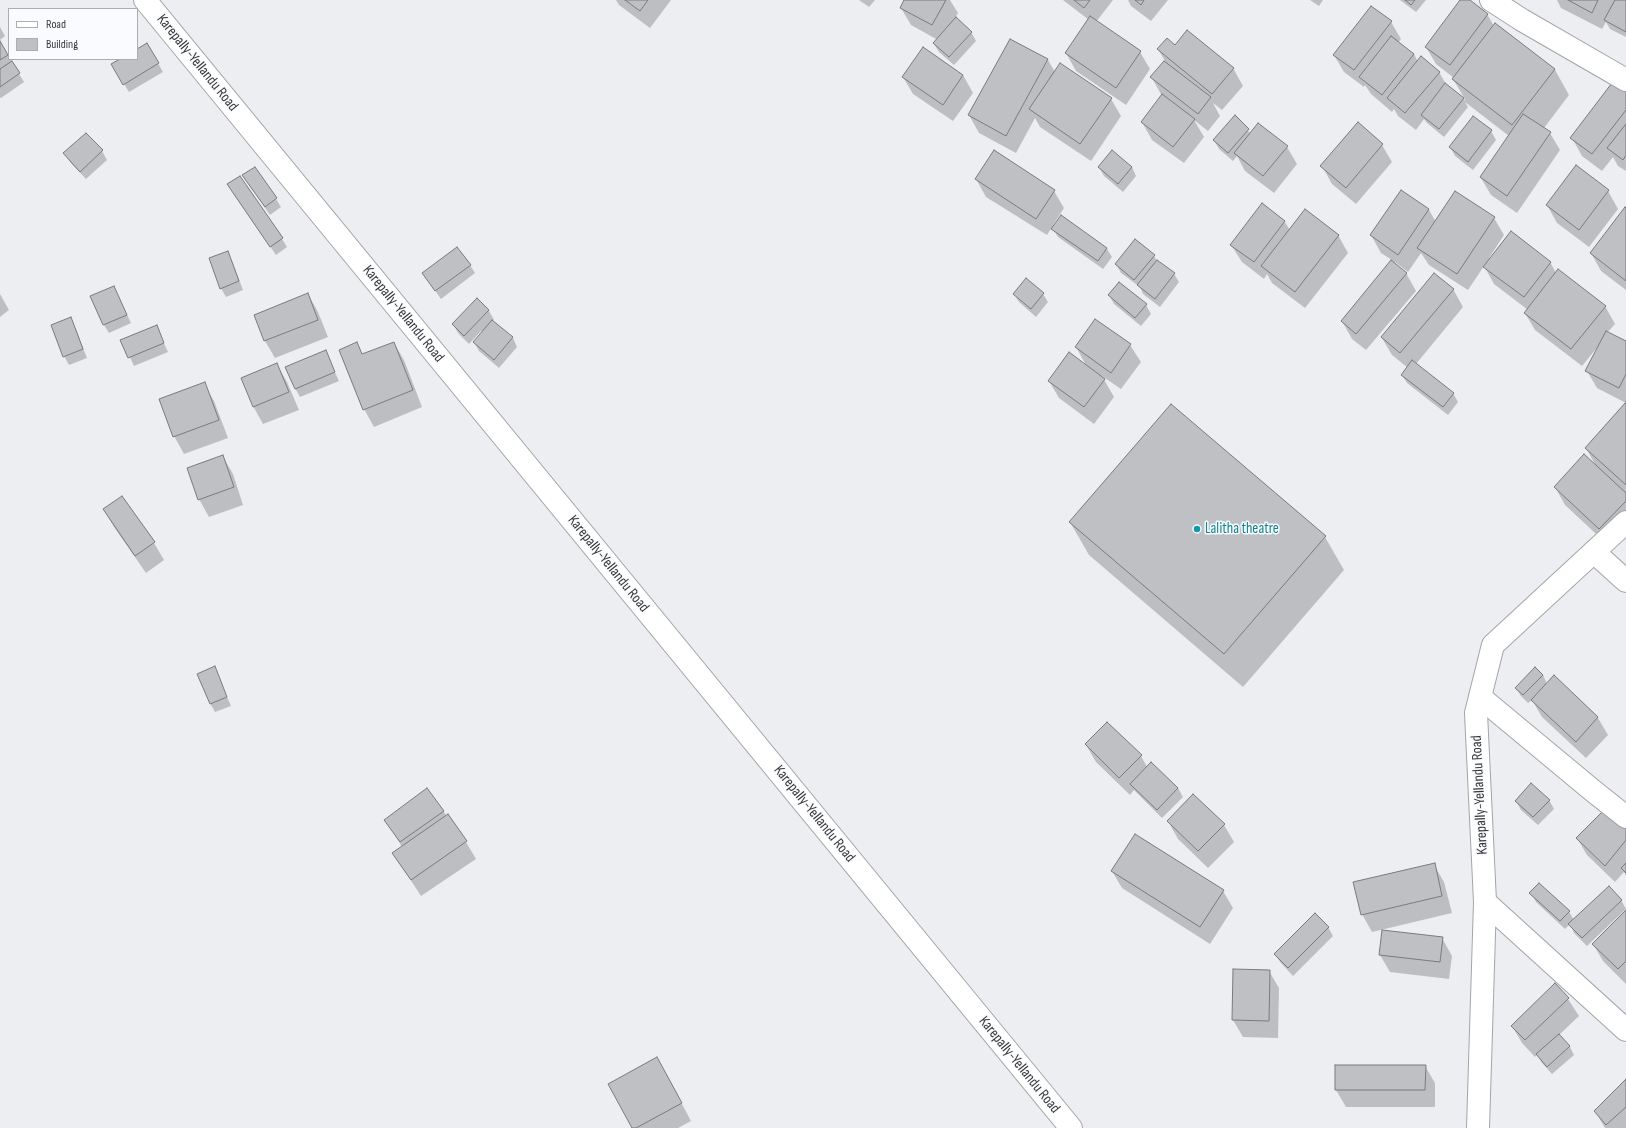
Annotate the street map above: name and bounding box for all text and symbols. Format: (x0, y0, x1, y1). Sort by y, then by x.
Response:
legend (8, 8, 138, 60)
street label: Karepally-Yellandu Road (152, 11, 242, 115)
text: Road (46, 17, 66, 32)
text: Building (46, 37, 78, 52)
street label: Karepally-Yellandu Road (358, 262, 448, 366)
street label: Karepally-Yellandu Road (563, 512, 653, 616)
place label: Lalitha theatre (1205, 520, 1279, 538)
marker: Lalitha theatre (1192, 524, 1202, 534)
street label: Karepally-Yellandu Road (1468, 735, 1492, 855)
street label: Karepally-Yellandu Road (769, 762, 859, 866)
street label: Karepally-Yellandu Road (974, 1013, 1064, 1117)

